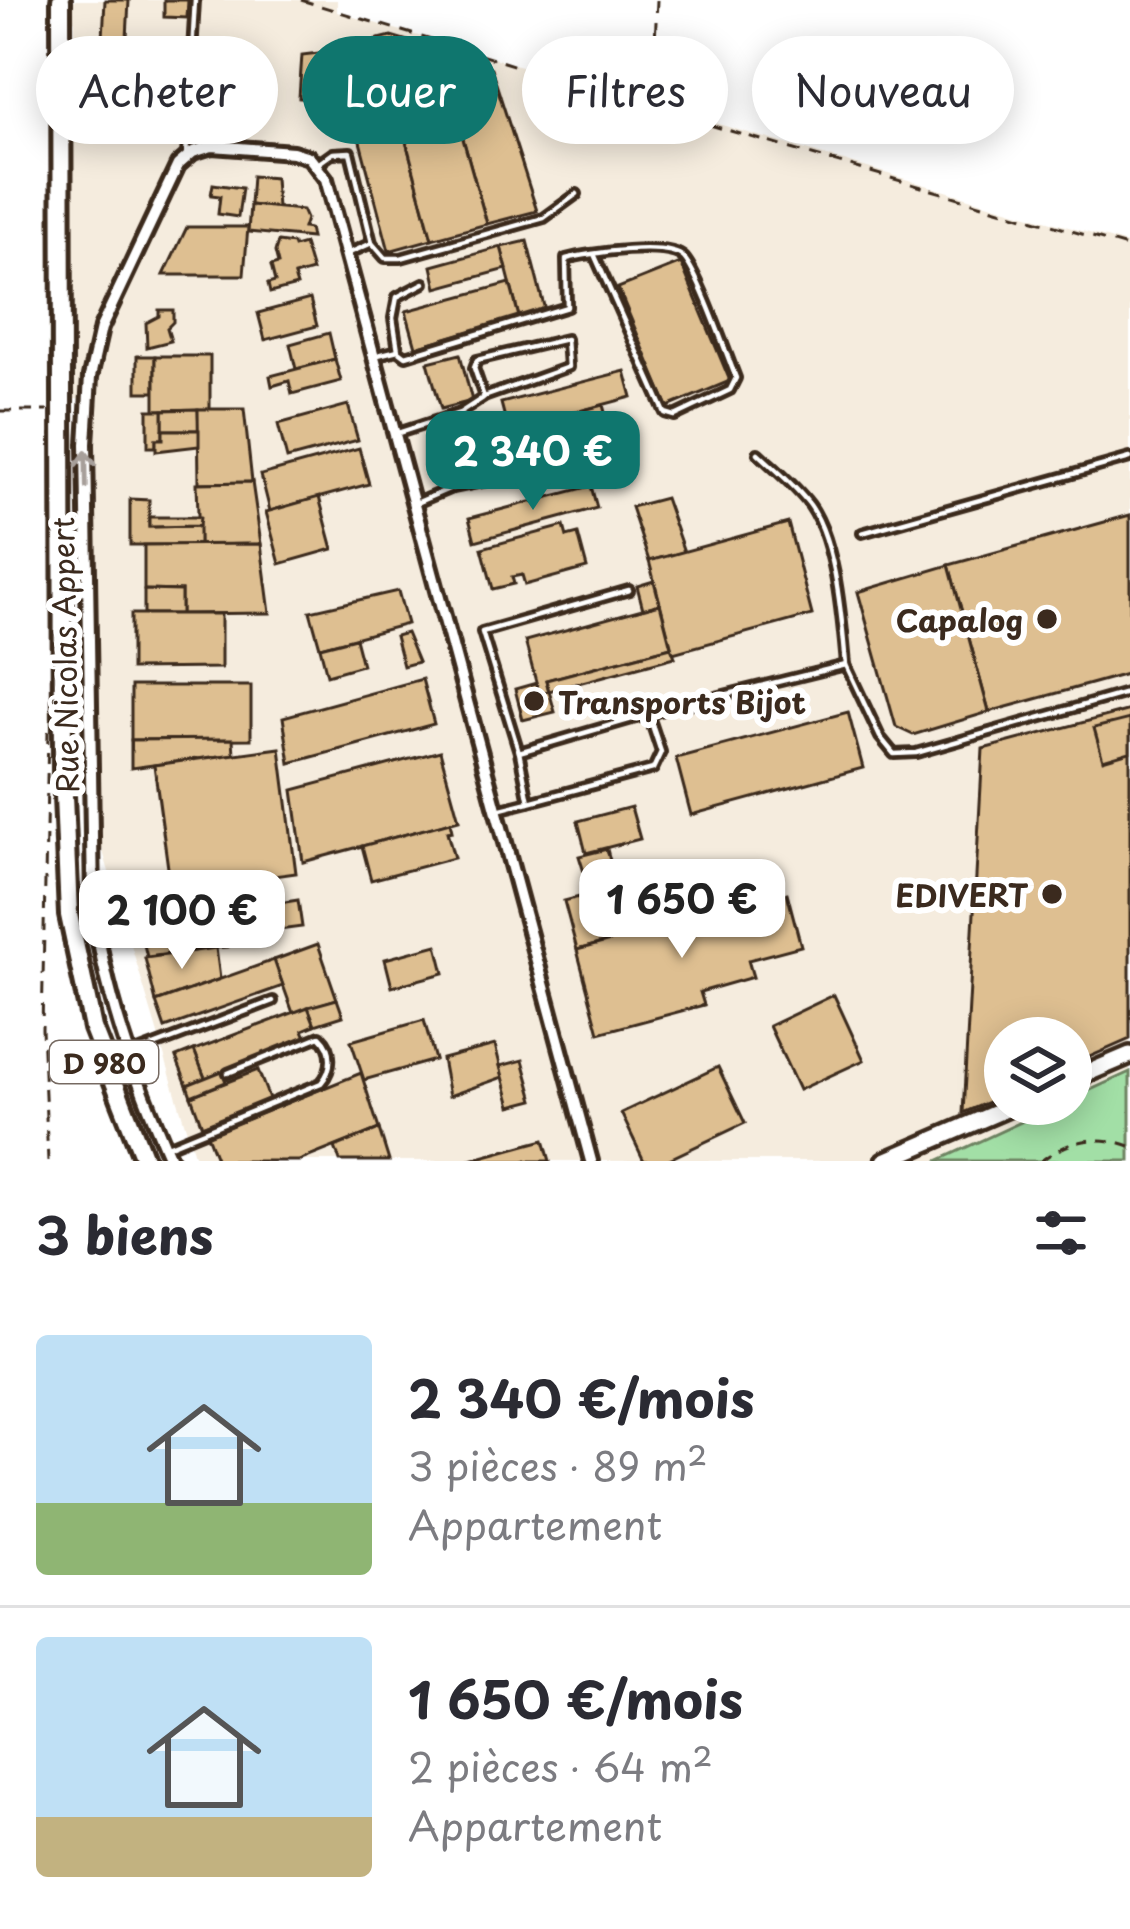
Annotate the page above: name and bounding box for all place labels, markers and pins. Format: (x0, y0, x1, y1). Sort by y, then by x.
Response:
pin: 2 340 € (422, 411, 644, 513)
place label: Capalog (896, 597, 1023, 642)
marker: Capalog (1034, 606, 1060, 632)
place label: Transports Bijot (558, 679, 806, 724)
marker: Transports Bijot (521, 688, 547, 714)
pin: 1 650 € (571, 859, 793, 961)
pin: 2 100 € (71, 870, 293, 972)
place label: EDIVERT (895, 872, 1029, 917)
marker: EDIVERT (1039, 881, 1065, 907)

